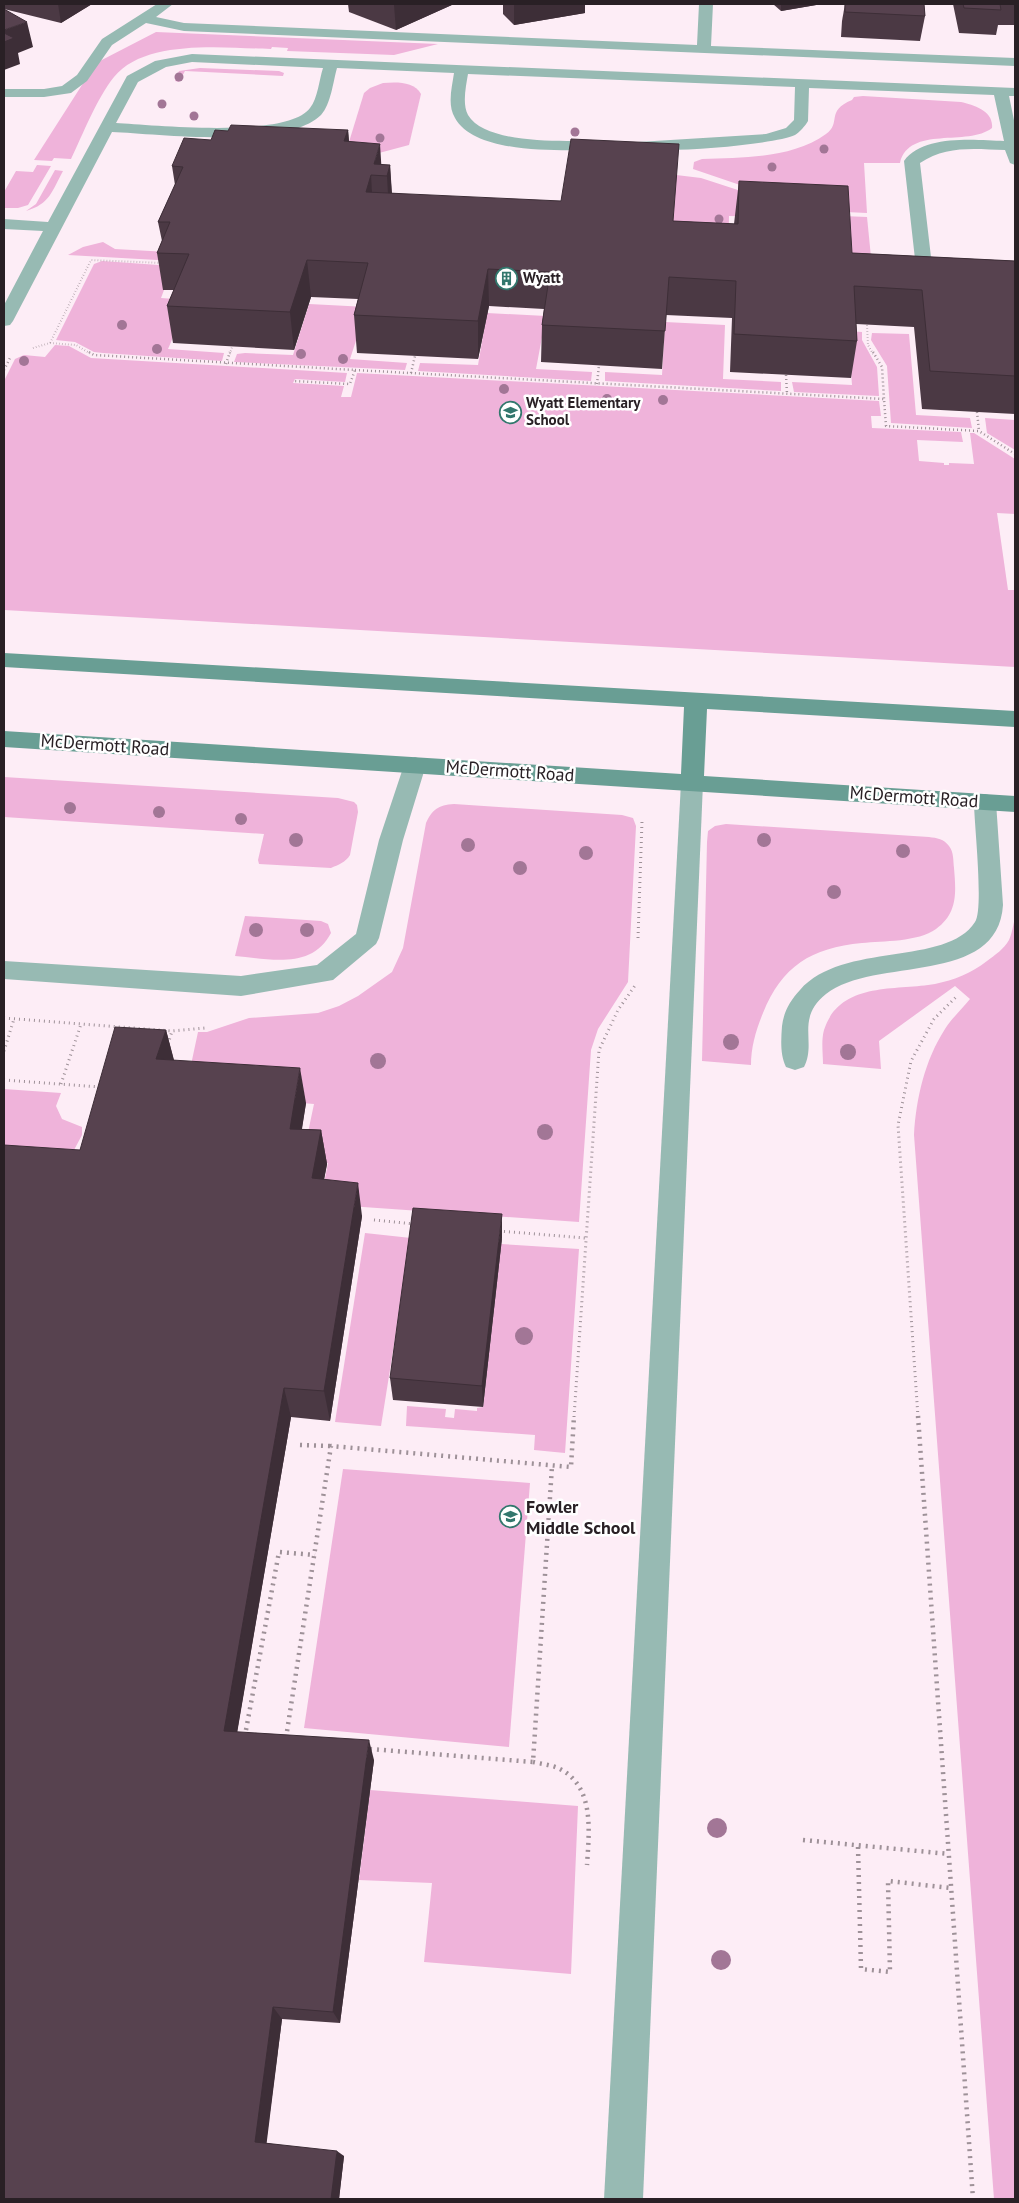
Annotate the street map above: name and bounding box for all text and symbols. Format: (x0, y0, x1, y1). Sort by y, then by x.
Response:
building icon: Wyatt (495, 266, 519, 290)
place label: Wyatt (523, 268, 562, 287)
place label: Wyatt Elementary School (526, 393, 641, 429)
school or university icon: Wyatt Elementary School (498, 400, 522, 424)
street label: McDermott Road (40, 729, 170, 760)
street label: McDermott Road (445, 755, 575, 786)
street label: McDermott Road (849, 781, 979, 812)
place label: Fowler Middle School (526, 1495, 636, 1539)
school or university icon: Fowler Middle School (498, 1505, 522, 1529)

